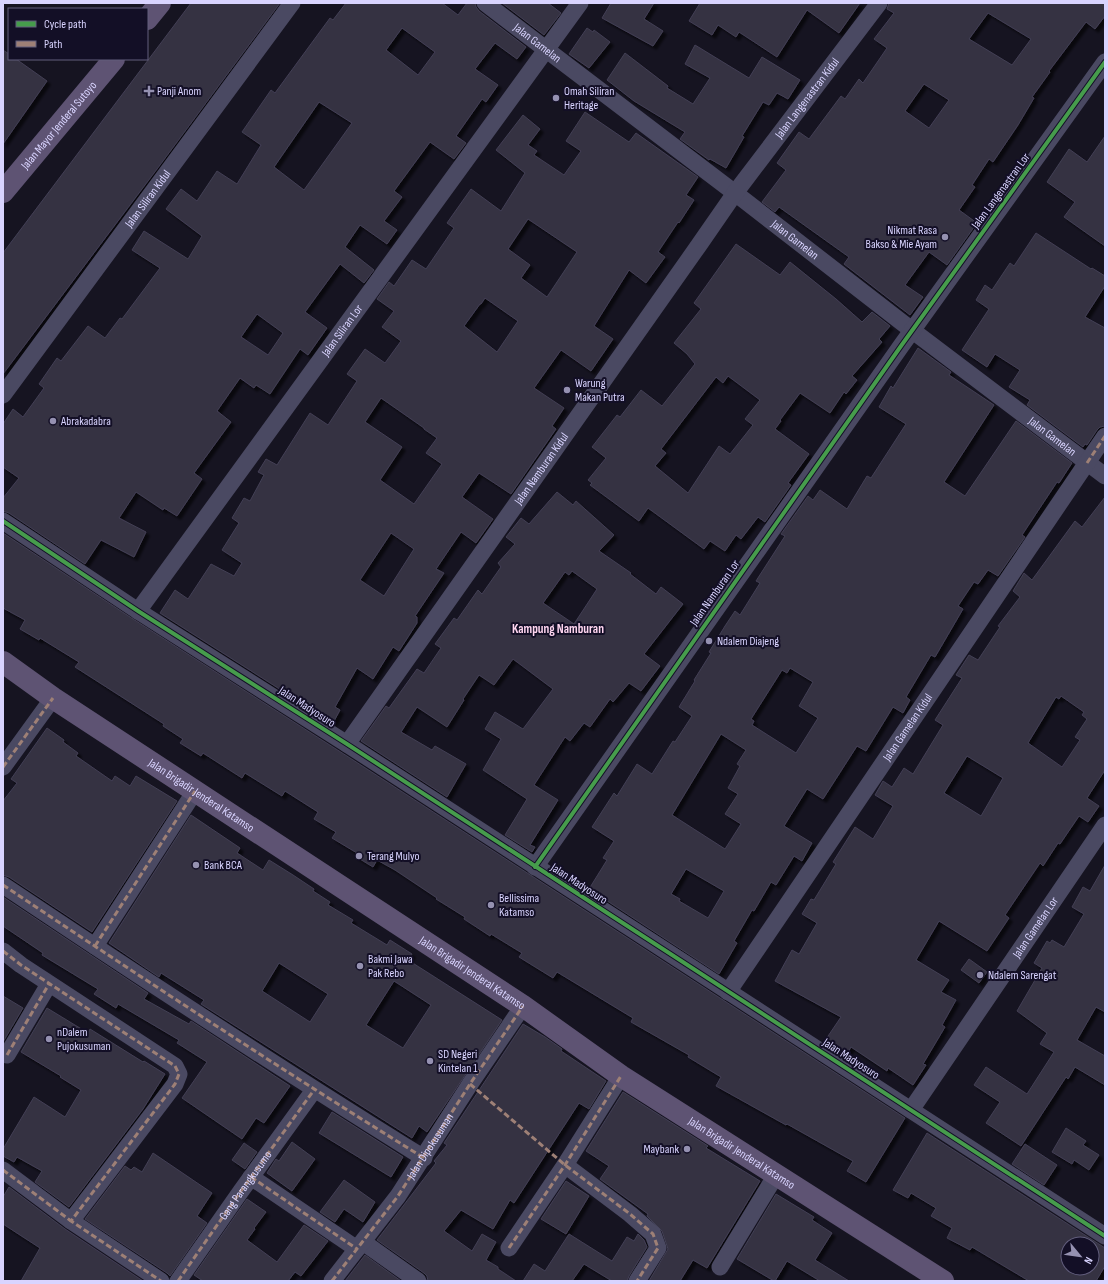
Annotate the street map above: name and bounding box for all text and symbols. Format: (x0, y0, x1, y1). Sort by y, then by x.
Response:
legend (8, 8, 148, 60)
text: Cycle path (44, 17, 86, 32)
street label: Jalan Gamelan (510, 19, 564, 66)
text: Path (44, 37, 62, 52)
street label: Jalan Langenastran Kidul (771, 55, 842, 142)
street label: Jalan Mayor Jenderal Sutoyo (17, 78, 100, 173)
place label: Panji Anom (157, 84, 201, 99)
place label: Omah Siliran Heritage (564, 84, 614, 113)
marker: Panji Anom (144, 86, 154, 96)
marker: Omah Siliran Heritage (551, 93, 561, 103)
street label: Jalan Langenastran Lor (968, 150, 1034, 233)
street label: Jalan Siliran Kidul (121, 167, 174, 231)
street label: Jalan Gamelan (767, 216, 822, 263)
place label: Nikmat Rasa Bakso & Mie Ayam (866, 223, 937, 252)
marker: Nikmat Rasa Bakso & Mie Ayam (940, 232, 950, 242)
street label: Jalan Siliran Lor (318, 301, 366, 360)
place label: Warung Makan Putra (575, 376, 625, 405)
marker: Warung Makan Putra (562, 385, 572, 395)
street label: Jalan Gamelan (1025, 413, 1079, 459)
place label: Abrakadabra (60, 414, 111, 429)
marker: Abrakadabra (48, 416, 58, 426)
street label: Jalan Namburan Kidul (510, 430, 572, 508)
street label: Jalan Namburan Lor (686, 557, 744, 630)
district label: Kampung Namburan (512, 621, 604, 637)
place label: Ndalem Diajeng (717, 634, 779, 649)
marker: Ndalem Diajeng (704, 636, 714, 646)
street label: Jalan Madyosuro (275, 683, 338, 731)
street label: Jalan Gamelan Kidul (879, 691, 936, 764)
street label: Jalan Brigadir Jenderal Katamso (145, 755, 257, 835)
place label: Terang Mulyo (367, 849, 420, 864)
marker: Terang Mulyo (354, 851, 364, 861)
place label: Bank BCA (204, 858, 243, 873)
marker: Bank BCA (191, 860, 201, 870)
street label: Jalan Madyosuro (547, 860, 610, 908)
place label: Bellissima Katamso (499, 891, 540, 920)
street label: Jalan Gamelan Lor (1009, 893, 1062, 962)
marker: Bellissima Katamso (486, 900, 496, 910)
street label: Jalan Brigadir Jenderal Katamso (416, 932, 528, 1013)
place label: Bakmi Jawa Pak Rebo (368, 952, 413, 981)
marker: Bakmi Jawa Pak Rebo (355, 961, 365, 971)
place label: Ndalem Sarengat (988, 968, 1057, 983)
marker: Ndalem Sarengat (975, 970, 985, 980)
place label: nDalem Pujokusuman (57, 1025, 111, 1054)
marker: nDalem Pujokusuman (44, 1034, 54, 1044)
street label: Jalan Madyosuro (819, 1035, 882, 1083)
place label: SD Negeri Kintelan 1 (438, 1047, 478, 1076)
marker: SD Negeri Kintelan 1 (425, 1056, 435, 1066)
street label: Jalan Dipokusuman (403, 1110, 457, 1183)
street label: Jalan Brigadir Jenderal Katamso (685, 1113, 798, 1192)
place label: Maybank (643, 1142, 679, 1157)
marker: Maybank (682, 1144, 692, 1154)
street label: Gang Parangkusumo (216, 1148, 275, 1223)
north arrow (1060, 1236, 1100, 1276)
text: N (1081, 1255, 1095, 1266)

